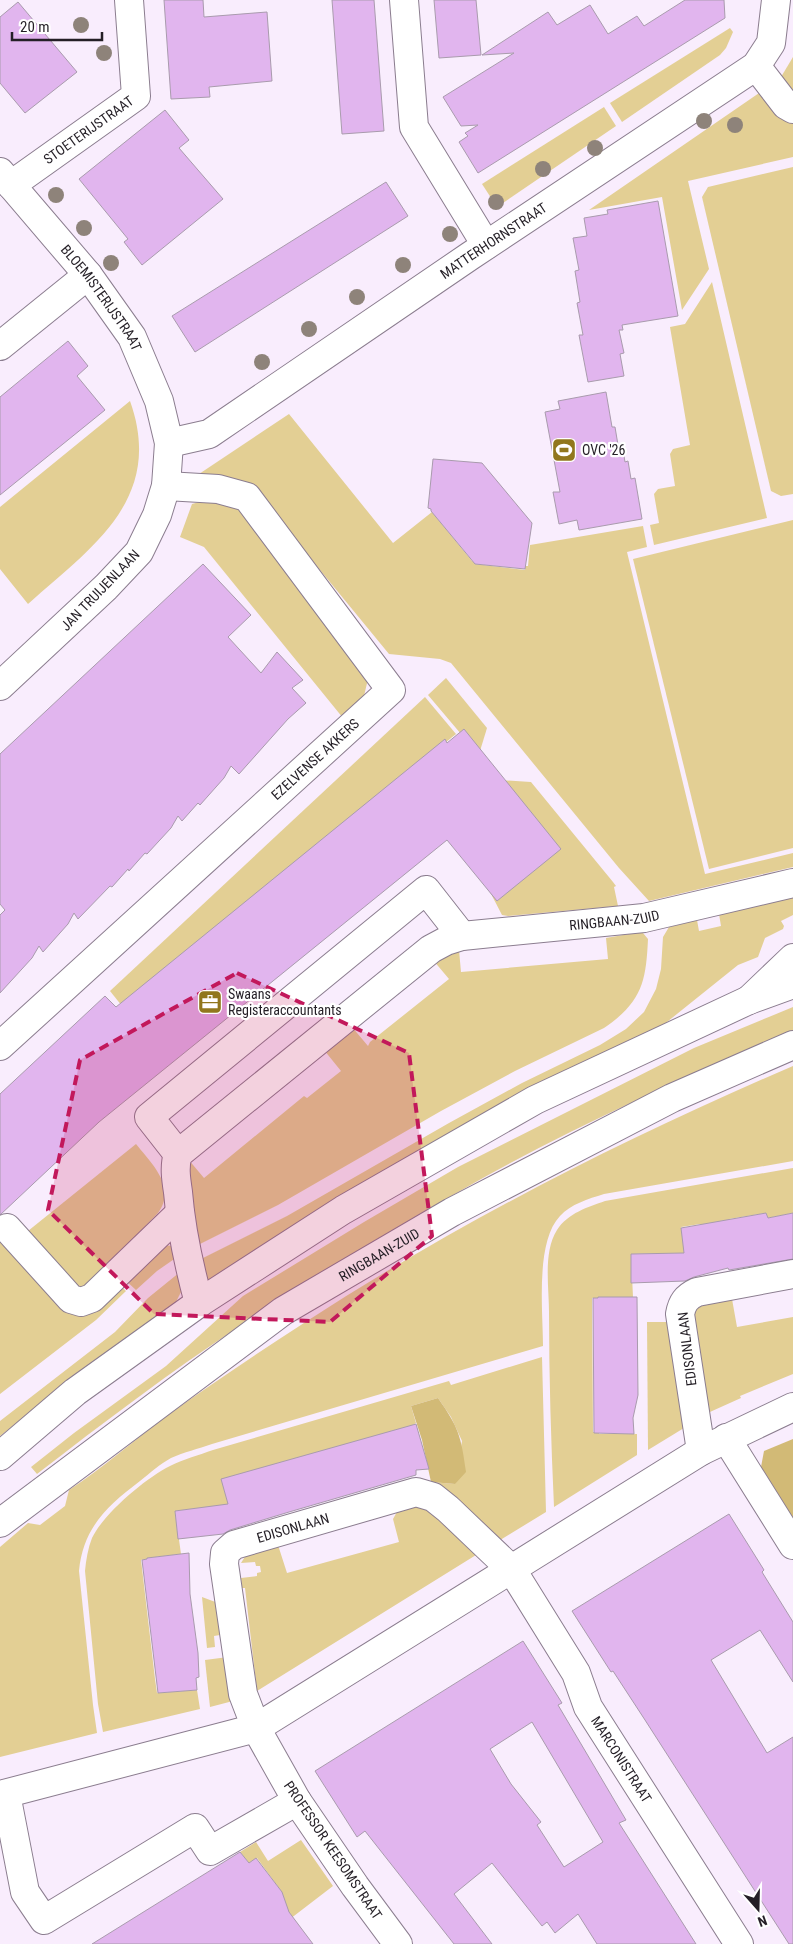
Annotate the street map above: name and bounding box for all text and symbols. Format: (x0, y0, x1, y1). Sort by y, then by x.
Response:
scale bar (12, 10, 102, 42)
text: 20 m (20, 18, 50, 36)
street label: STOETERIJSTRAAT (40, 93, 136, 167)
street label: MATTERHORNSTRAAT (437, 199, 550, 282)
street label: BLOEMISTERIJSTRAAT (58, 242, 145, 353)
sports icon: OVC '26 (551, 437, 577, 463)
place label: OVC '26 (582, 442, 626, 458)
street label: JAN TRUIJENLAAN (57, 546, 143, 634)
street label: EZELVENSE AKKERS (268, 715, 362, 803)
street label: RINGBAAN-ZUID (569, 907, 661, 933)
place label: Swaans Registeraccountants (228, 986, 342, 1018)
office icon: Swaans Registeraccountants (197, 989, 223, 1015)
street label: RINGBAAN-ZUID (336, 1225, 422, 1284)
street label: EDISONLAAN (675, 1311, 699, 1387)
street label: EDISONLAAN (255, 1510, 331, 1546)
street label: MARCONISTRAAT (588, 1713, 655, 1806)
street label: PROFESSOR KEESOMSTRAAT (281, 1778, 385, 1922)
north arrow (733, 1884, 783, 1934)
text: N (756, 1912, 769, 1930)

